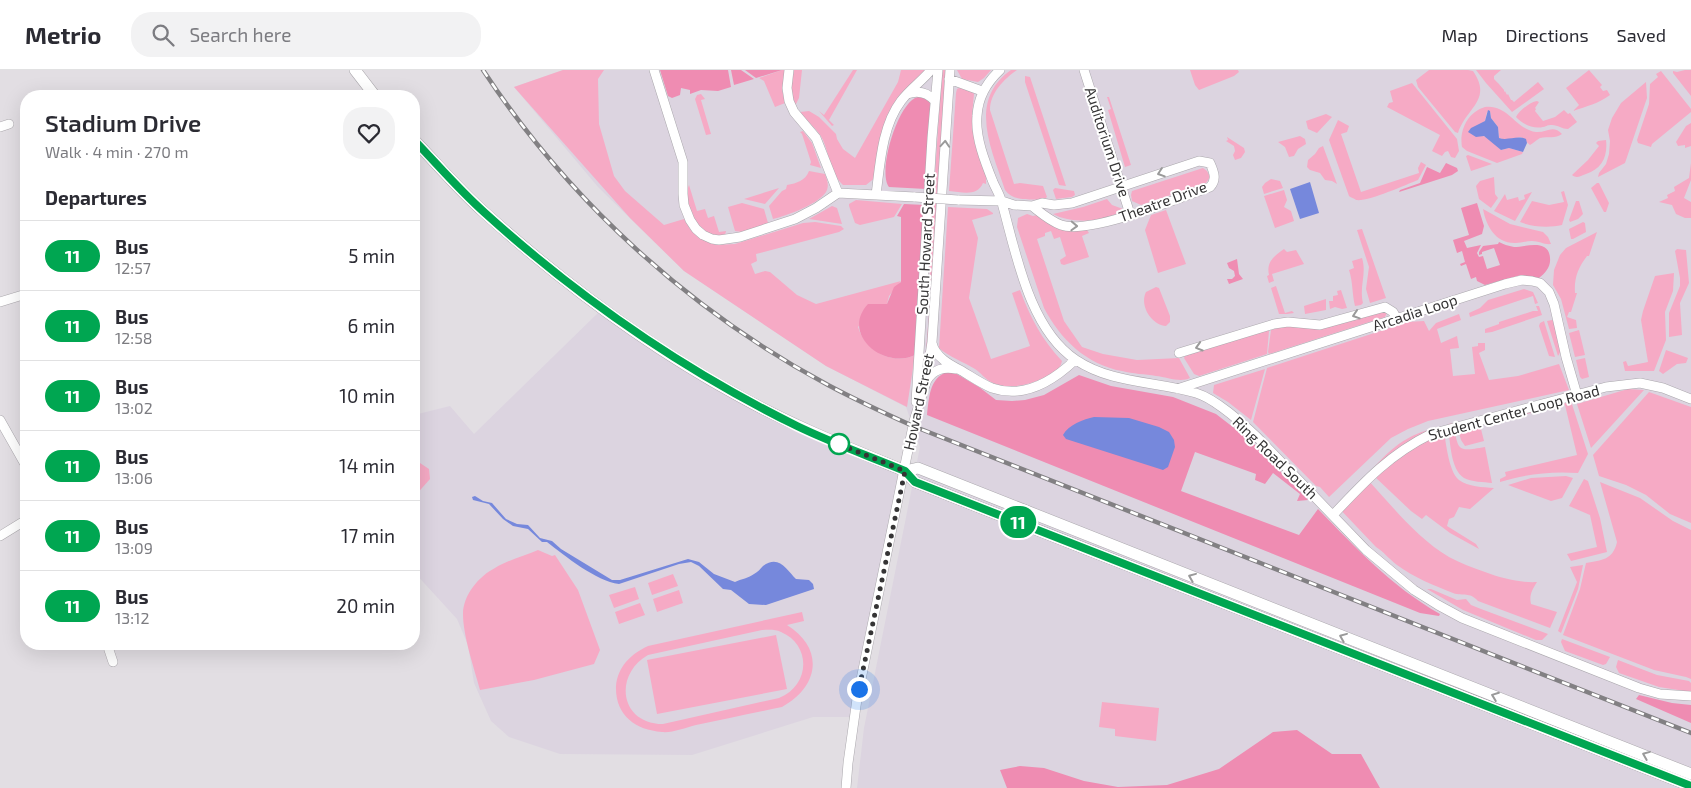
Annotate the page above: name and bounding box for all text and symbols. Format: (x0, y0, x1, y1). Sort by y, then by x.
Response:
search box (131, 12, 481, 57)
text: Metrio (25, 20, 101, 49)
icon: search (149, 21, 177, 49)
text: Search here (189, 23, 291, 46)
text: Map (1441, 24, 1478, 46)
text: Directions (1506, 24, 1589, 46)
text: Saved (1617, 24, 1666, 46)
street label: Auditorium Drive (1082, 84, 1134, 199)
button: heart (343, 107, 395, 159)
text: Stadium Drive (45, 108, 201, 137)
one-way arrow (939, 139, 950, 147)
text: Walk · 4 min · 270 m (45, 142, 188, 161)
one-way arrow (1158, 168, 1166, 178)
street label: South Howard Street (912, 172, 938, 315)
street label: Theatre Drive (1116, 177, 1209, 225)
text: Departures (45, 186, 147, 209)
one-way arrow (1071, 221, 1079, 231)
text: Bus (115, 235, 149, 258)
text: 5 min (348, 244, 395, 267)
text: 11 (65, 245, 80, 267)
text: 12:57 (115, 258, 151, 277)
street label: Arcadia Loop (1370, 290, 1459, 334)
text: Bus (115, 305, 149, 328)
one-way arrow (1352, 309, 1360, 319)
text: 6 min (347, 314, 395, 337)
text: 11 (65, 315, 80, 337)
text: 12:58 (115, 328, 152, 347)
one-way arrow (1195, 342, 1203, 352)
street label: Howard Street (899, 351, 937, 452)
text: Bus (115, 375, 149, 398)
street label: Student Center Loop Road (1426, 381, 1601, 444)
text: 10 min (339, 384, 395, 407)
text: 11 (65, 385, 80, 407)
text: 13:02 (115, 398, 153, 417)
street label: Ring Road South (1229, 412, 1322, 502)
unlabelled marker (828, 433, 850, 455)
text: Bus (115, 445, 149, 468)
text: 14 min (339, 454, 395, 477)
text: 11 (65, 455, 80, 477)
text: 13:06 (115, 468, 153, 487)
line badge: 11 (996, 506, 1040, 538)
text: 11 (1010, 511, 1026, 533)
text: Bus (115, 515, 149, 538)
text: 17 min (341, 524, 395, 547)
text: 11 (65, 525, 80, 547)
text: 13:09 (115, 538, 153, 557)
one-way arrow (1188, 573, 1197, 583)
text: Bus (115, 585, 149, 608)
text: 20 min (336, 594, 395, 617)
text: 11 (65, 595, 80, 617)
text: 13:12 (115, 608, 149, 627)
one-way arrow (1339, 632, 1348, 643)
your location (847, 677, 872, 702)
one-way arrow (1491, 692, 1499, 702)
one-way arrow (1642, 751, 1651, 762)

